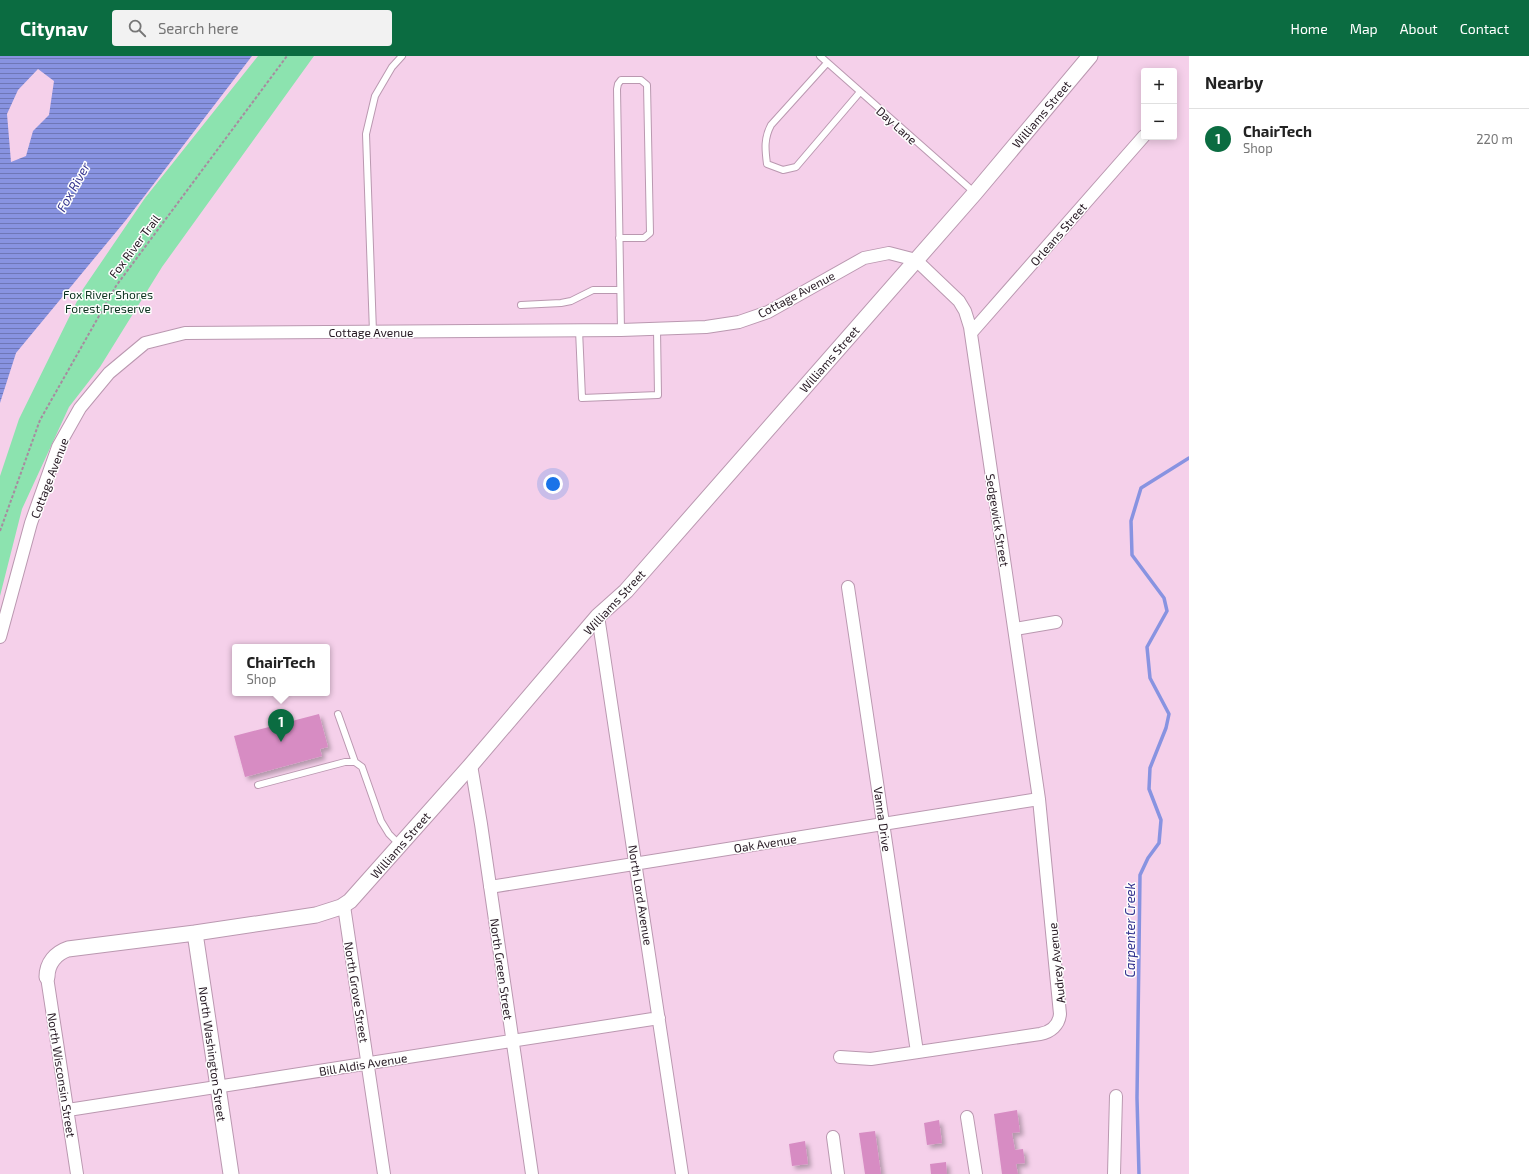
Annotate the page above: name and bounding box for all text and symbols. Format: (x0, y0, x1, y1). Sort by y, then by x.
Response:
search box (112, 10, 392, 46)
text: Citynav (20, 17, 88, 40)
icon: search (126, 17, 148, 39)
text: Search here (158, 19, 238, 37)
text: Home (1291, 20, 1328, 37)
text: Map (1350, 20, 1378, 37)
text: About (1400, 20, 1438, 37)
text: Contact (1460, 20, 1509, 37)
map controls (1141, 68, 1177, 140)
button: + (1141, 68, 1177, 104)
text: Nearby (1205, 72, 1263, 92)
street label: Williams Street (1009, 77, 1074, 151)
street label: Day Lane (874, 103, 920, 147)
button: − (1141, 104, 1177, 140)
text: ChairTech (1243, 122, 1312, 140)
text: 1 (1215, 131, 1221, 147)
text: 220 m (1476, 131, 1513, 147)
text: Shop (1243, 140, 1273, 156)
water label: Fox River (53, 159, 93, 215)
street label: Orleans Street (1027, 199, 1089, 268)
street label: Fox River Trail (106, 211, 163, 281)
street label: Cottage Avenue (755, 268, 837, 320)
park label: Fox River Shores Forest Preserve (63, 287, 153, 315)
street label: Williams Street (796, 323, 862, 395)
street label: Cottage Avenue (328, 325, 414, 339)
street label: Cottage Avenue (27, 436, 71, 520)
street label: Sedgewick Street (984, 473, 1012, 568)
your location (543, 474, 563, 494)
street label: Williams Street (580, 566, 648, 637)
popup (232, 644, 330, 696)
text: ChairTech (247, 653, 315, 671)
text: Shop (247, 671, 276, 687)
pin: 1 (268, 709, 294, 742)
street label: Vanna Drive (872, 786, 894, 852)
street label: Williams Street (367, 809, 433, 881)
street label: Oak Avenue (733, 831, 797, 855)
street label: North Lord Avenue (626, 844, 656, 946)
water label: Carpenter Creek (1122, 882, 1138, 977)
street label: North Green Street (488, 917, 516, 1021)
street label: Audrey Avenue (1045, 922, 1067, 1004)
street label: North Grove Street (342, 941, 372, 1044)
street label: North Washington Street (197, 986, 229, 1123)
street label: North Wisconsin Street (45, 1012, 79, 1139)
street label: Bill Aldis Avenue (318, 1050, 408, 1078)

